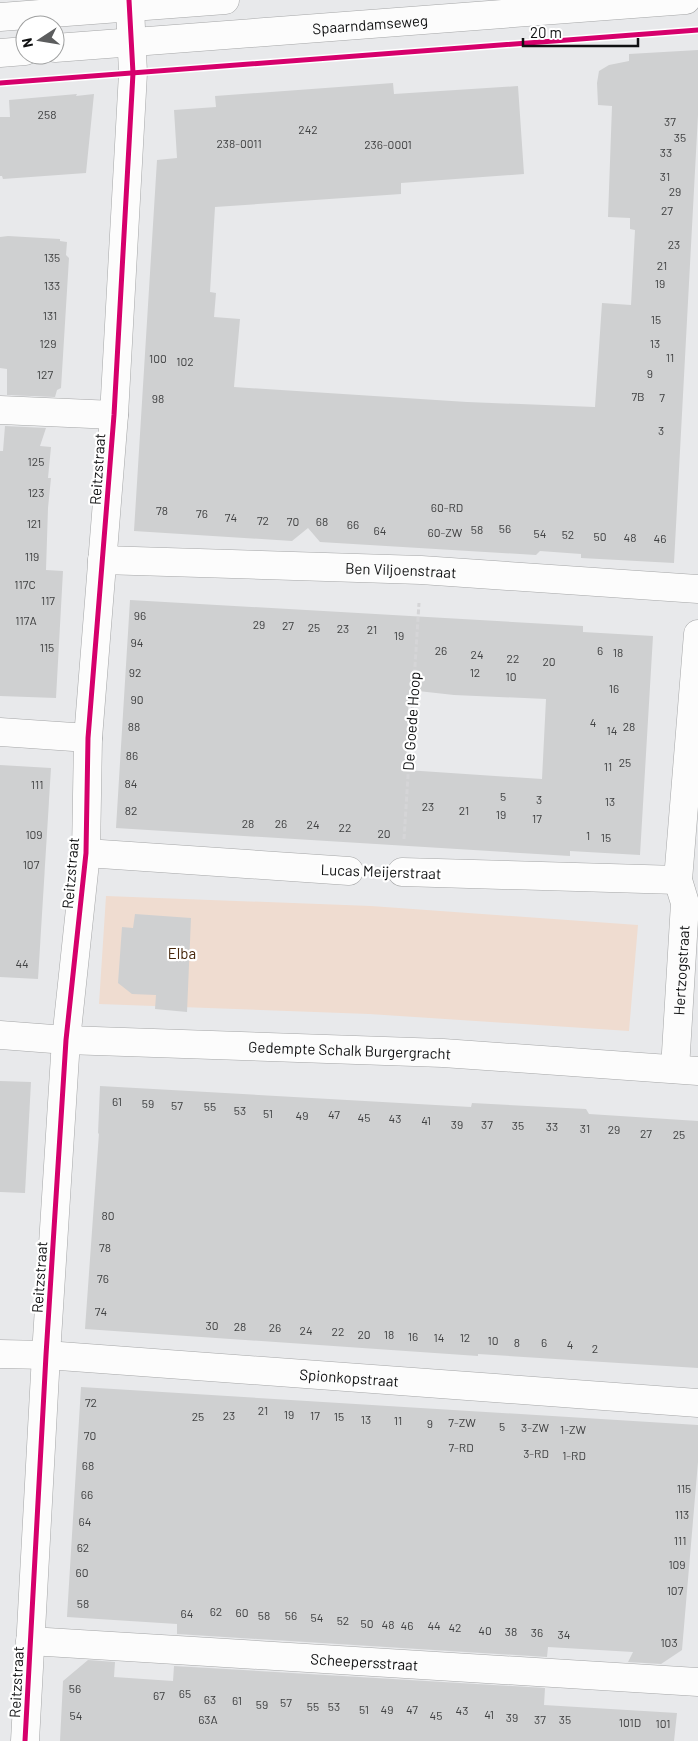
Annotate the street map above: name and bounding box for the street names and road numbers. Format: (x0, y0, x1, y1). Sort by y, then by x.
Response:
street label: Spaarndamseweg (312, 11, 428, 37)
street label: Reitzstraat (86, 432, 108, 506)
street label: Ben Viljoenstraat (345, 559, 457, 581)
street label: De Goede Hoop (399, 671, 423, 771)
street label: Reitzstraat (58, 836, 82, 910)
street label: Lucas Meijerstraat (320, 860, 442, 882)
street label: Hertzogstraat (669, 924, 693, 1016)
street label: Gedempte Schalk Burgergracht (248, 1037, 452, 1063)
street label: Reitzstraat (28, 1240, 50, 1314)
street label: Spionkopstraat (299, 1365, 400, 1390)
street label: Reitzstraat (5, 1646, 27, 1718)
street label: Scheepersstraat (310, 1649, 419, 1674)

